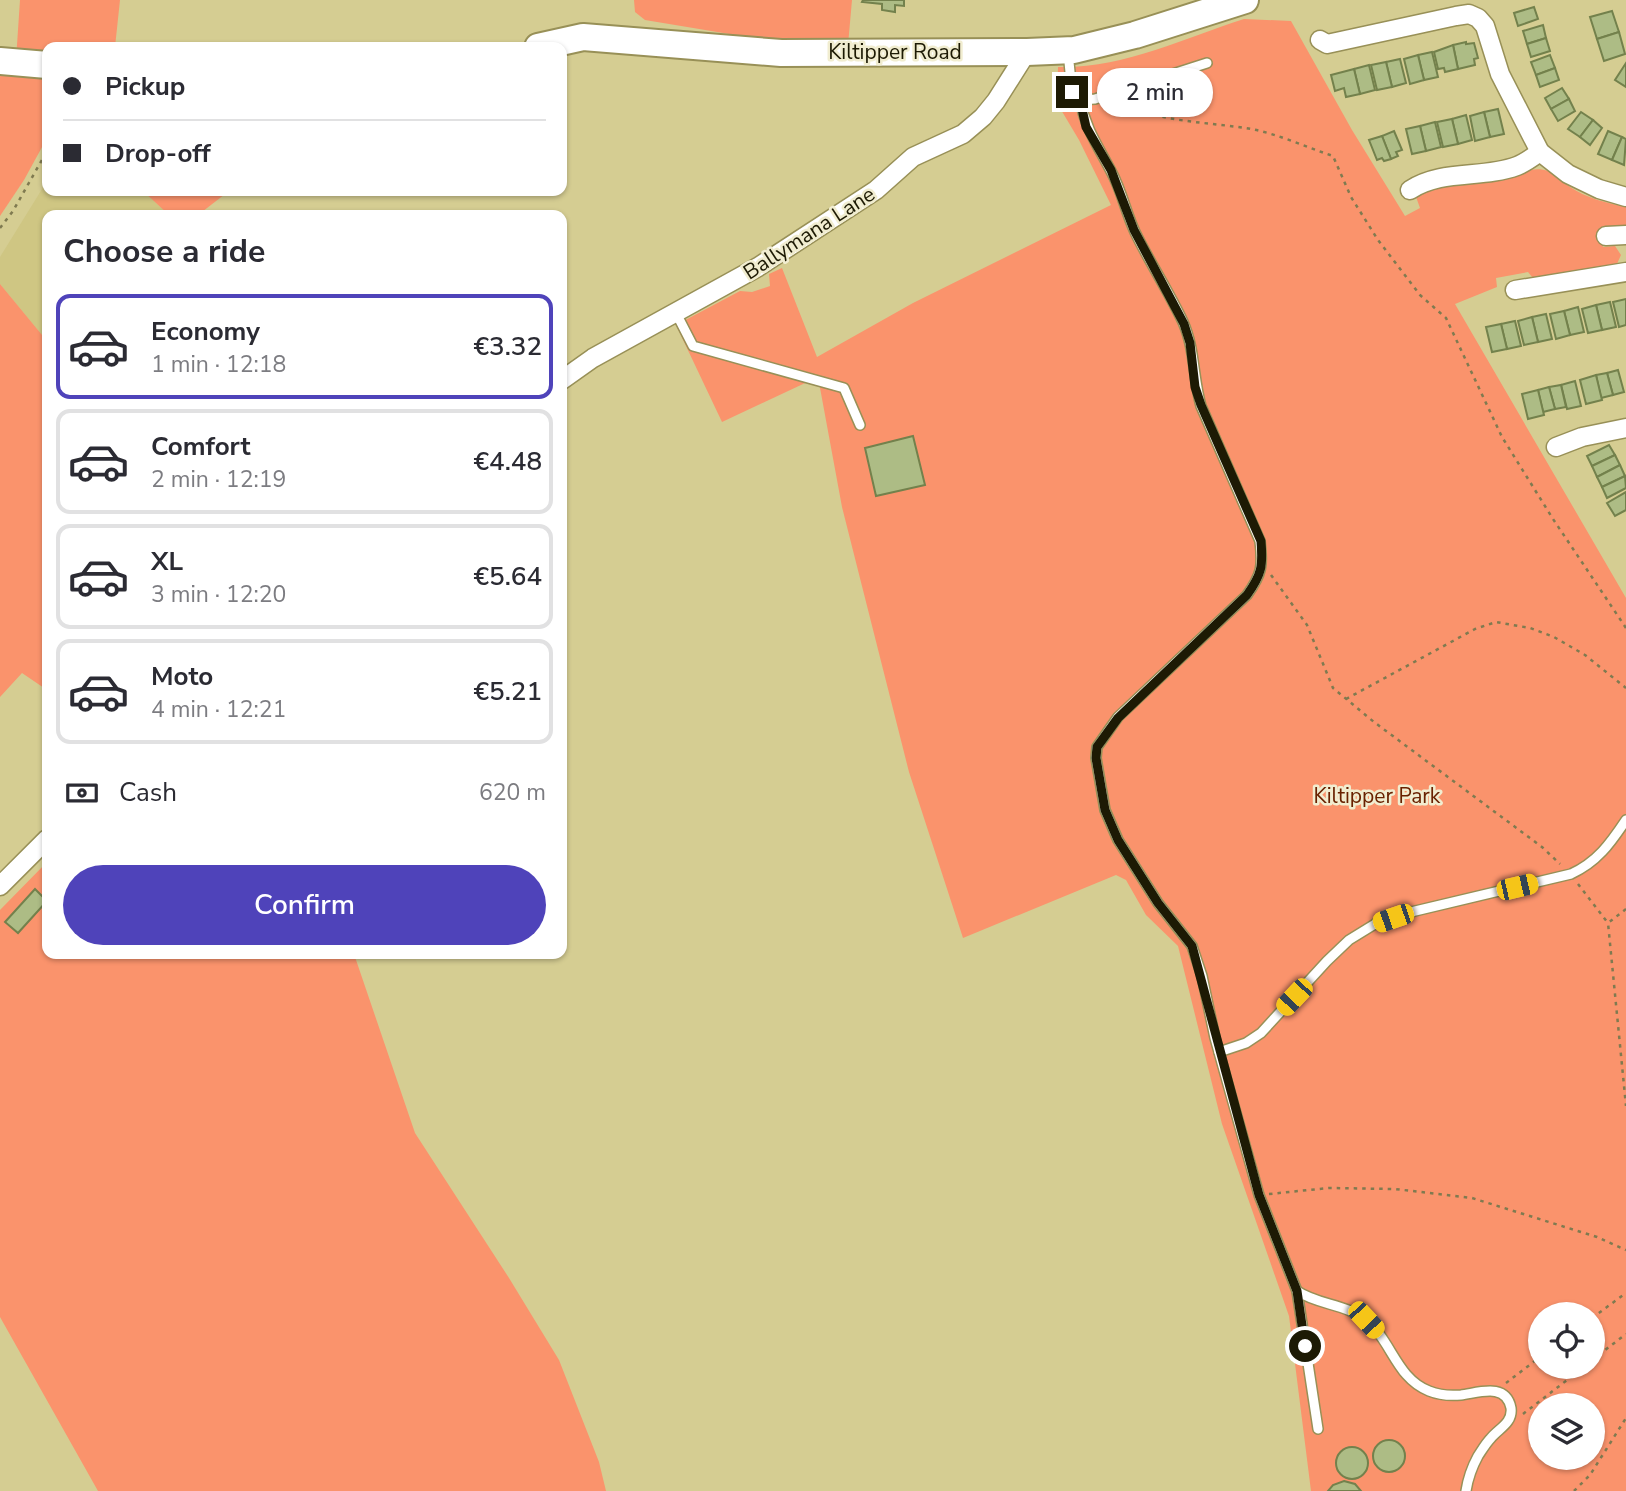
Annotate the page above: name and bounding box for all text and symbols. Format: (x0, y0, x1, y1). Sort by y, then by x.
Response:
street label: Kiltipper Road (828, 38, 962, 66)
callout: 2 min (1096, 68, 1212, 116)
text: Pickup (105, 69, 185, 104)
route end (1056, 76, 1088, 108)
text: 2 min (1126, 77, 1184, 108)
text: Drop-off (105, 136, 211, 171)
street label: Ballymana Lane (738, 180, 880, 286)
text: Choose a ride (63, 230, 265, 273)
text: Economy (151, 314, 260, 349)
icon: car (67, 315, 130, 378)
text: €3.32 (473, 329, 542, 364)
text: 1 min · 12:18 (151, 349, 286, 380)
text: Comfort (151, 429, 251, 464)
icon: car (67, 430, 130, 493)
text: €4.48 (473, 444, 542, 479)
text: 2 min · 12:19 (151, 464, 286, 495)
text: XL (151, 544, 183, 579)
icon: car (67, 545, 130, 608)
text: €5.64 (473, 559, 542, 594)
text: 3 min · 12:20 (151, 579, 286, 610)
text: Moto (151, 659, 213, 694)
icon: car (67, 660, 130, 723)
text: €5.21 (473, 674, 542, 709)
text: 4 min · 12:21 (151, 694, 286, 725)
icon: cash (63, 774, 101, 812)
text: Cash (119, 775, 177, 810)
text: 620 m (479, 777, 546, 808)
park label: Kiltipper Park (1314, 782, 1441, 810)
button: Confirm (63, 865, 546, 945)
car (1495, 872, 1540, 902)
car (1370, 901, 1417, 935)
car (1272, 974, 1317, 1020)
car (1344, 1297, 1389, 1343)
map controls (1528, 1302, 1605, 1470)
button: locate (1528, 1302, 1605, 1379)
route start (1289, 1330, 1321, 1362)
button: layers (1528, 1393, 1605, 1470)

